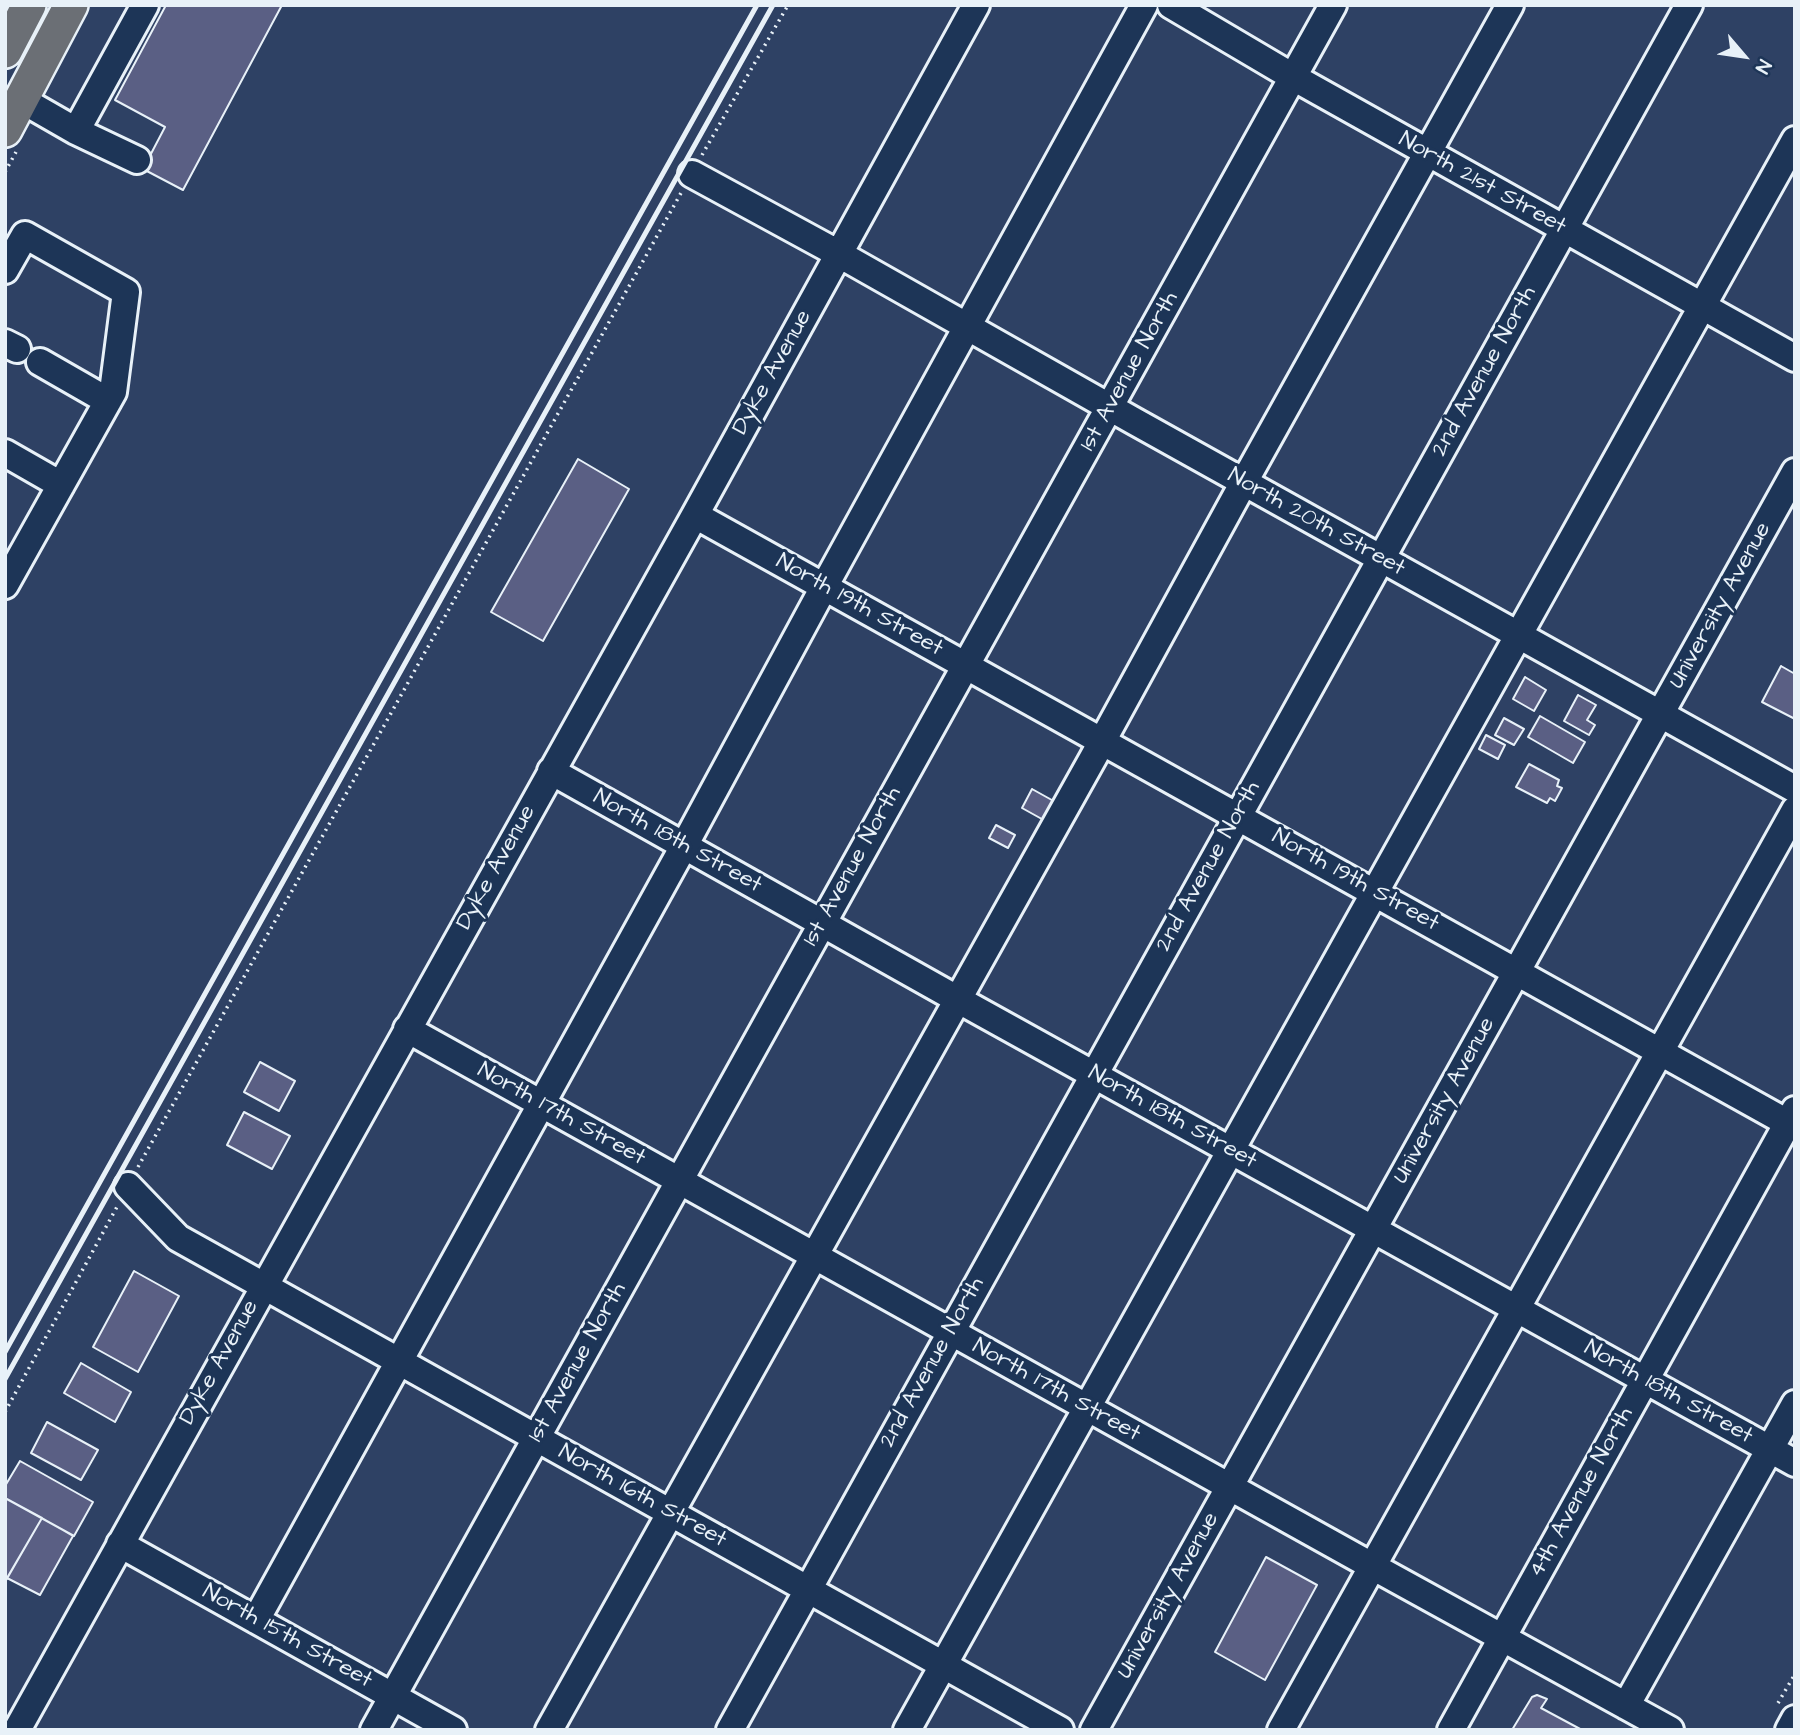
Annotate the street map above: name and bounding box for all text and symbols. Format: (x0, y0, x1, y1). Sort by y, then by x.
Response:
north arrow (1709, 21, 1779, 91)
text: N (1748, 55, 1778, 78)
street label: North 21st Street (1394, 127, 1570, 241)
street label: 2nd Avenue North (1427, 282, 1543, 462)
street label: 1st Avenue North (1075, 288, 1185, 456)
street label: Dyke Avenue (727, 306, 819, 440)
street label: North 20th Street (1223, 463, 1409, 583)
street label: University Avenue (1664, 518, 1778, 694)
street label: North 19th Street (771, 549, 947, 663)
street label: 2nd Avenue North (1151, 777, 1267, 957)
street label: 1st Avenue North (798, 783, 908, 951)
street label: North 18th Street (588, 784, 766, 900)
street label: Dyke Avenue (451, 801, 543, 935)
street label: North 19th Street (1267, 824, 1443, 938)
street label: University Avenue (1388, 1013, 1502, 1189)
street label: North 17th Street (472, 1057, 650, 1173)
street label: North 18th Street (1083, 1060, 1261, 1176)
street label: 2nd Avenue North (875, 1273, 991, 1453)
street label: 1st Avenue North (523, 1279, 633, 1447)
street label: Dyke Avenue (174, 1296, 266, 1430)
street label: North 17th Street (967, 1333, 1145, 1449)
street label: North 18th Street (1579, 1335, 1757, 1451)
street label: 4th Avenue North (1524, 1403, 1640, 1583)
street label: North 16th Street (553, 1439, 731, 1555)
street label: University Avenue (1112, 1508, 1226, 1684)
street label: North 15th Street (197, 1579, 377, 1695)

